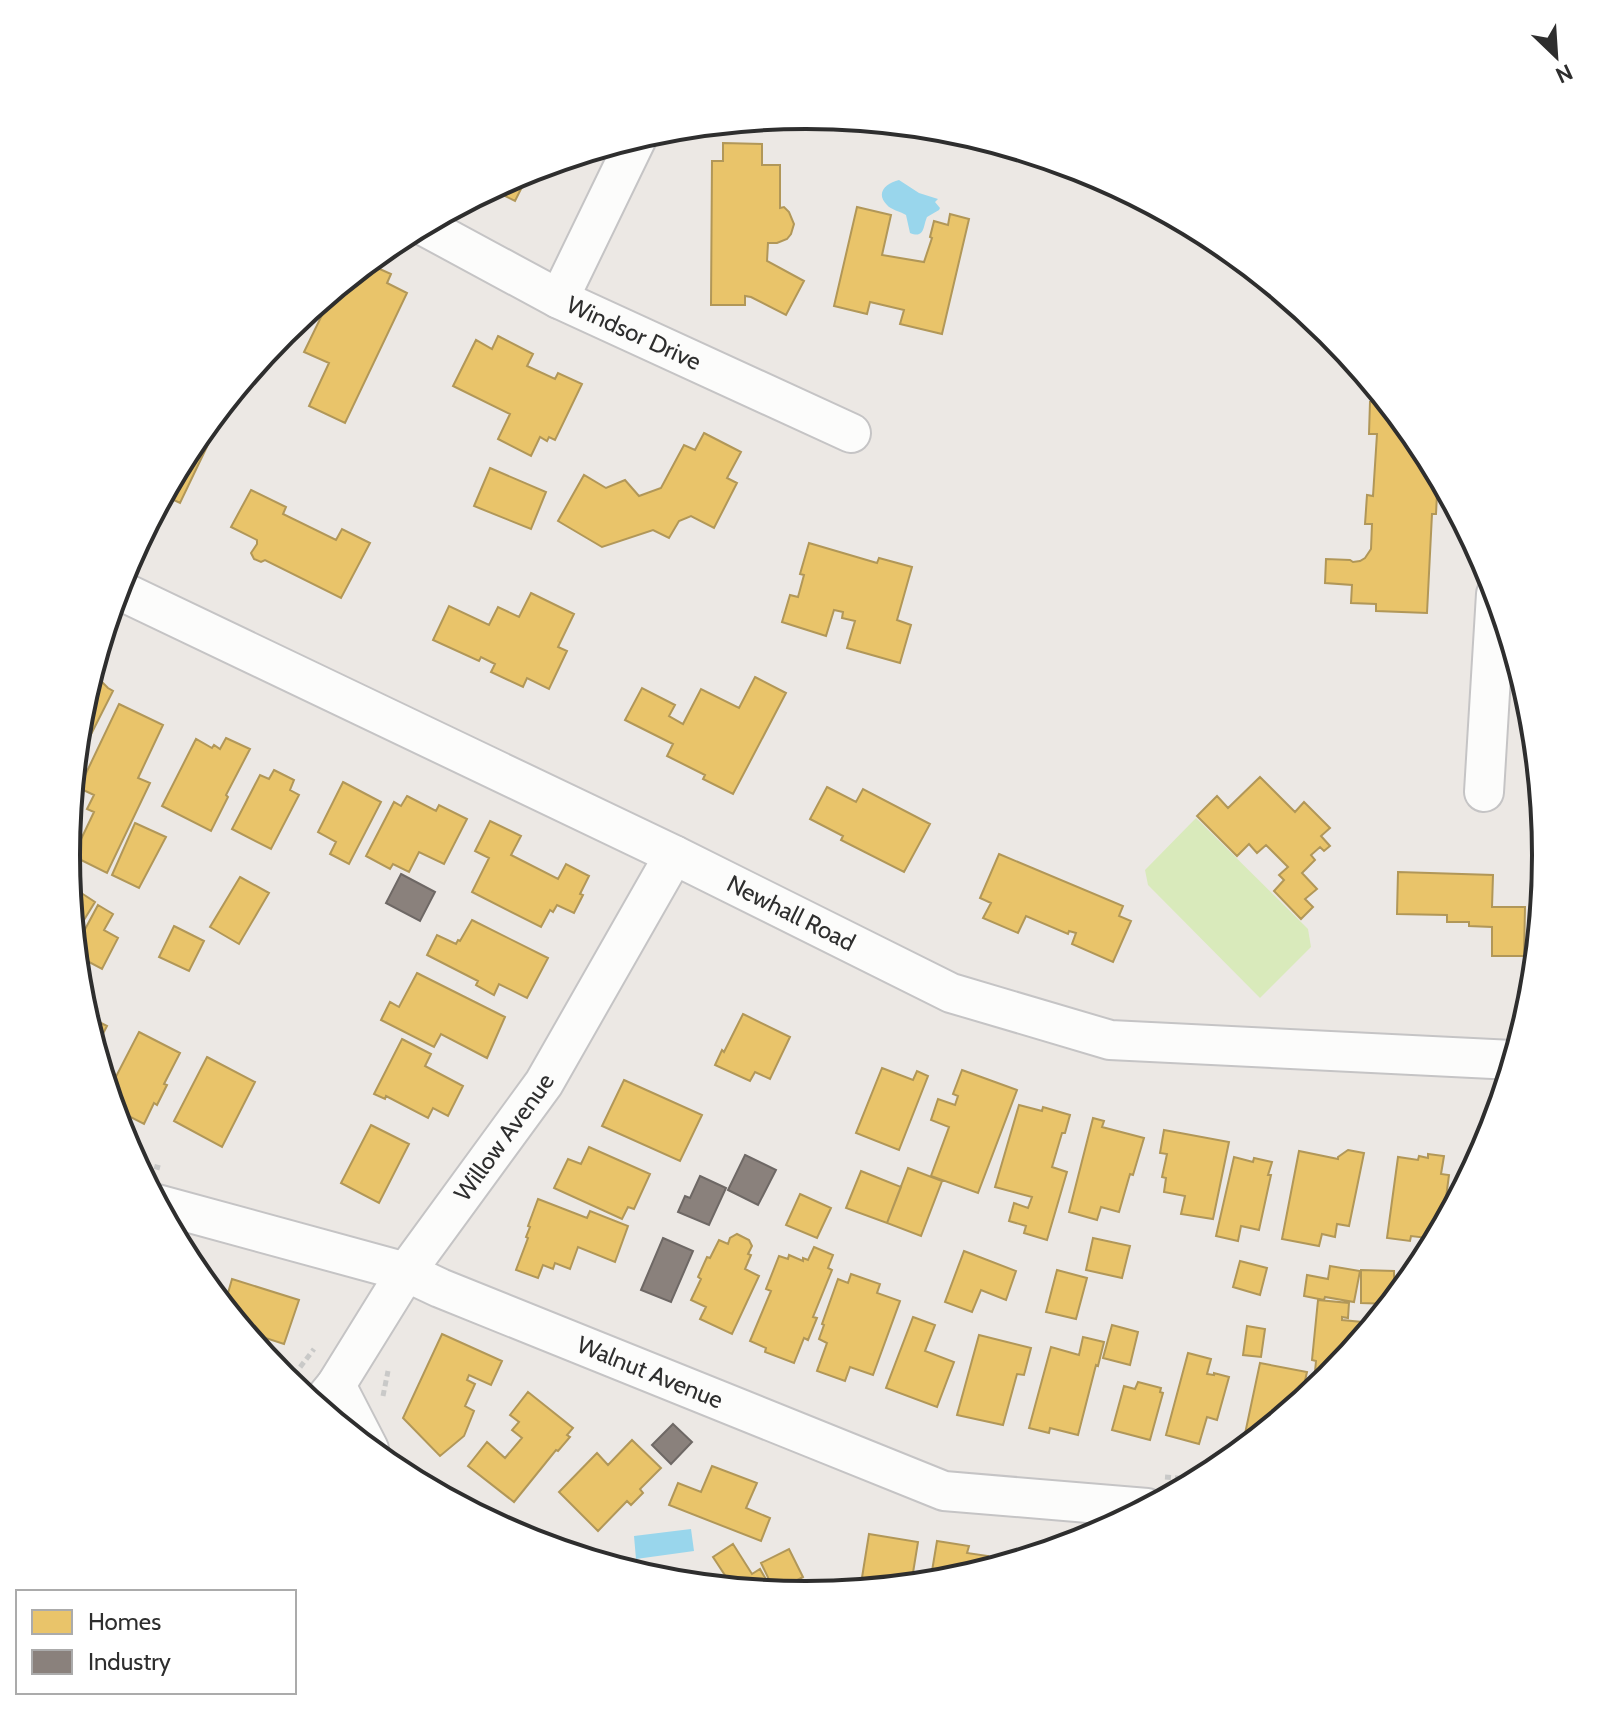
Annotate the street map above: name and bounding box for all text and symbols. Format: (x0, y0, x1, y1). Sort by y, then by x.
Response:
north arrow (1516, 16, 1596, 96)
text: N (1551, 58, 1577, 89)
street label: Windsor Drive (562, 290, 706, 376)
street label: Newhall Road (722, 869, 860, 957)
street label: Willow Avenue (448, 1069, 560, 1207)
street label: Walnut Avenue (573, 1330, 727, 1414)
legend (16, 1590, 296, 1694)
text: Homes (88, 1607, 161, 1636)
text: Industry (88, 1647, 171, 1676)

